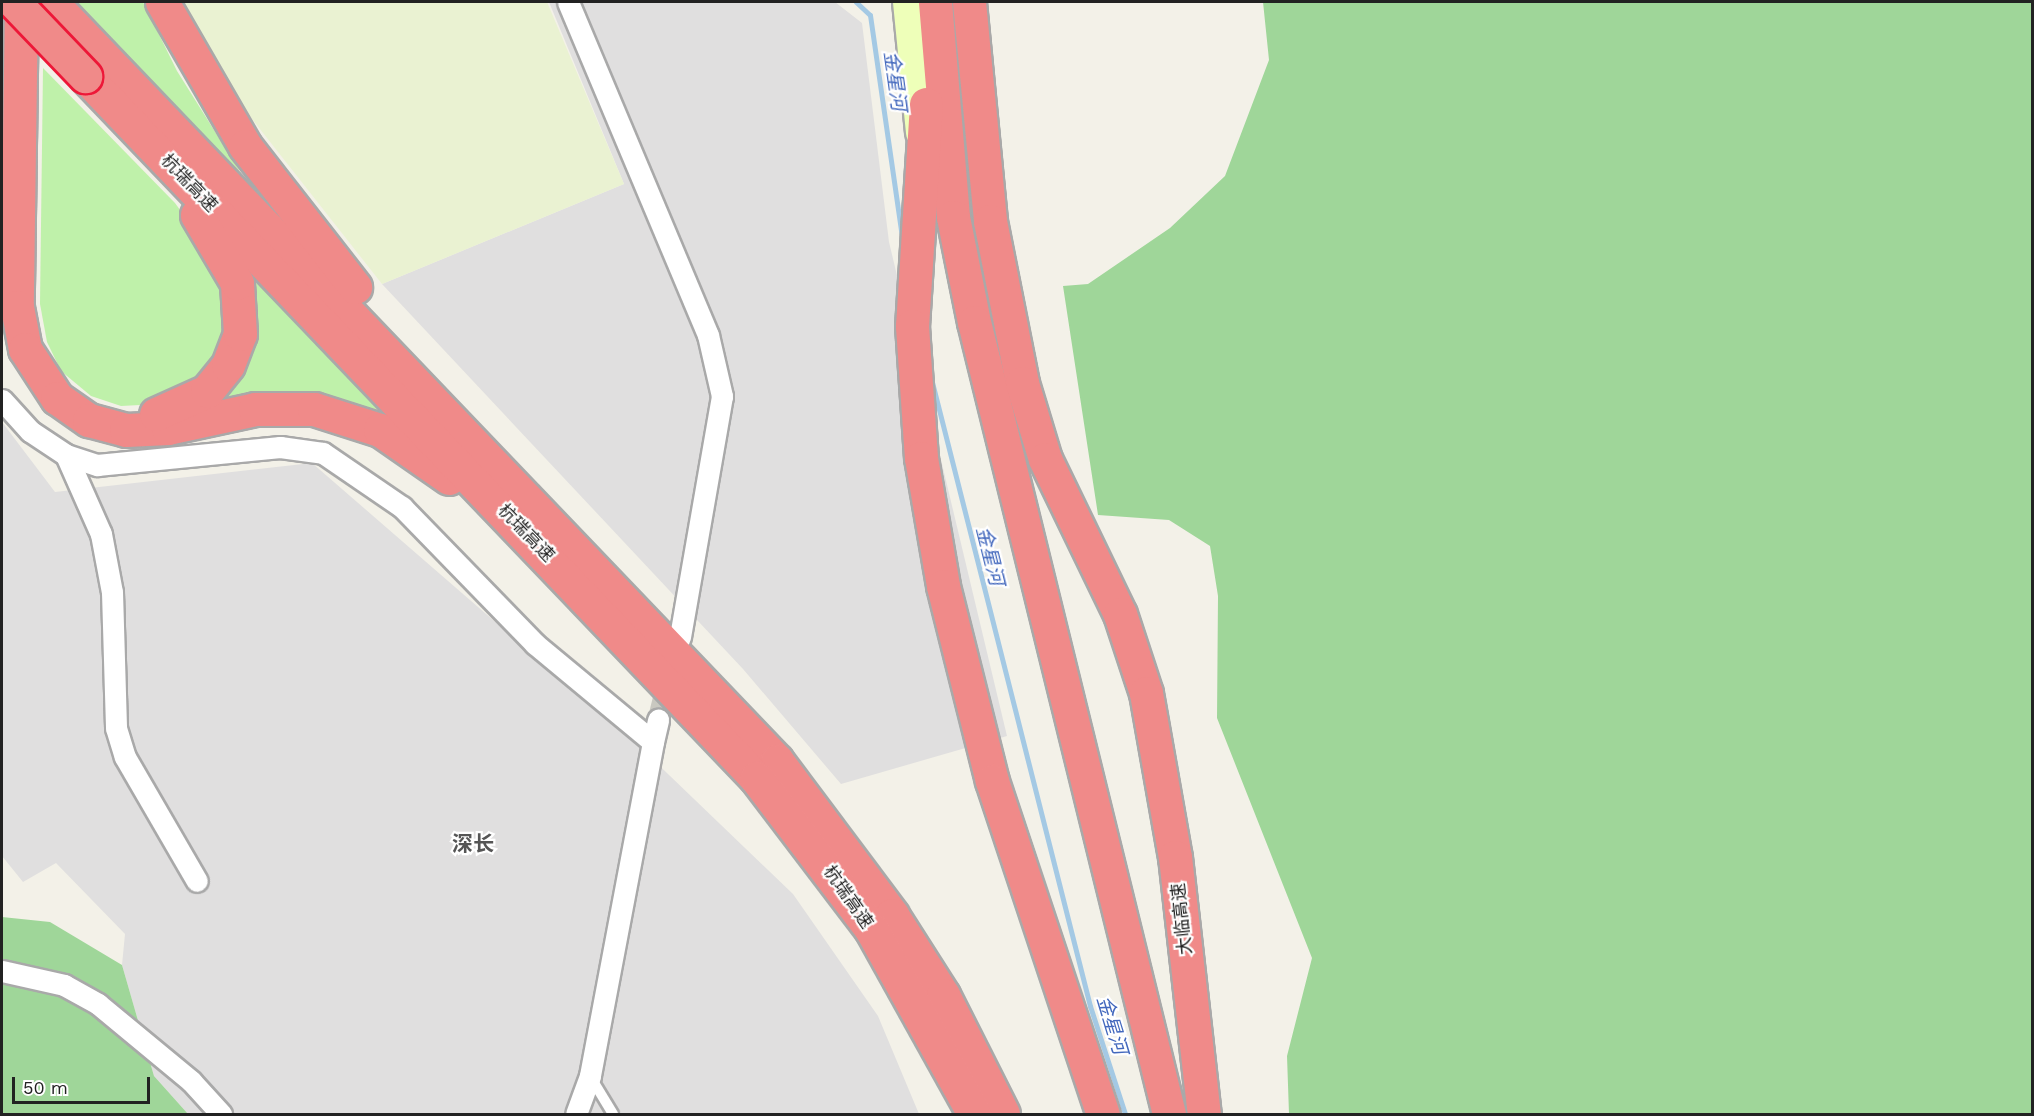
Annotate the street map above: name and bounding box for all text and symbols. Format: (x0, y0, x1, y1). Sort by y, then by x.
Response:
water label: 金星河 (879, 50, 911, 112)
street label: 杭瑞高速 (156, 150, 222, 216)
street label: 杭瑞高速 (493, 500, 559, 566)
water label: 金星河 (971, 524, 1009, 588)
district label: 深长 (452, 831, 494, 857)
street label: 杭瑞高速 (819, 861, 877, 933)
street label: 大临高速 (1167, 882, 1197, 956)
water label: 金星河 (1092, 993, 1132, 1057)
scale bar (15, 1065, 153, 1103)
text: 50 m (23, 1077, 68, 1098)

